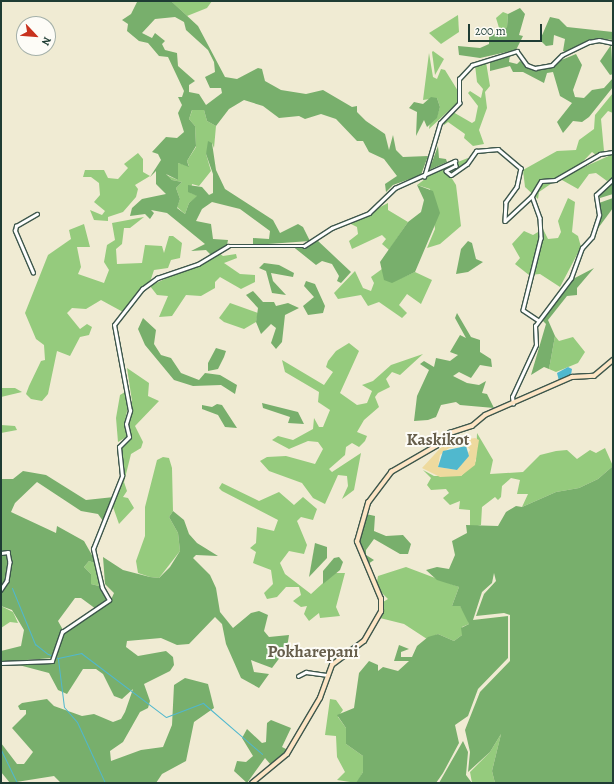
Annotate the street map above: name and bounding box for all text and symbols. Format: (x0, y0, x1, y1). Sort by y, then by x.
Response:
north arrow (16, 16, 56, 56)
scale bar (470, 16, 544, 42)
text: 200 m (475, 23, 506, 39)
text: N (38, 34, 55, 48)
district label: Kaskikot (407, 430, 469, 450)
district label: Pokharepani (268, 642, 358, 662)

